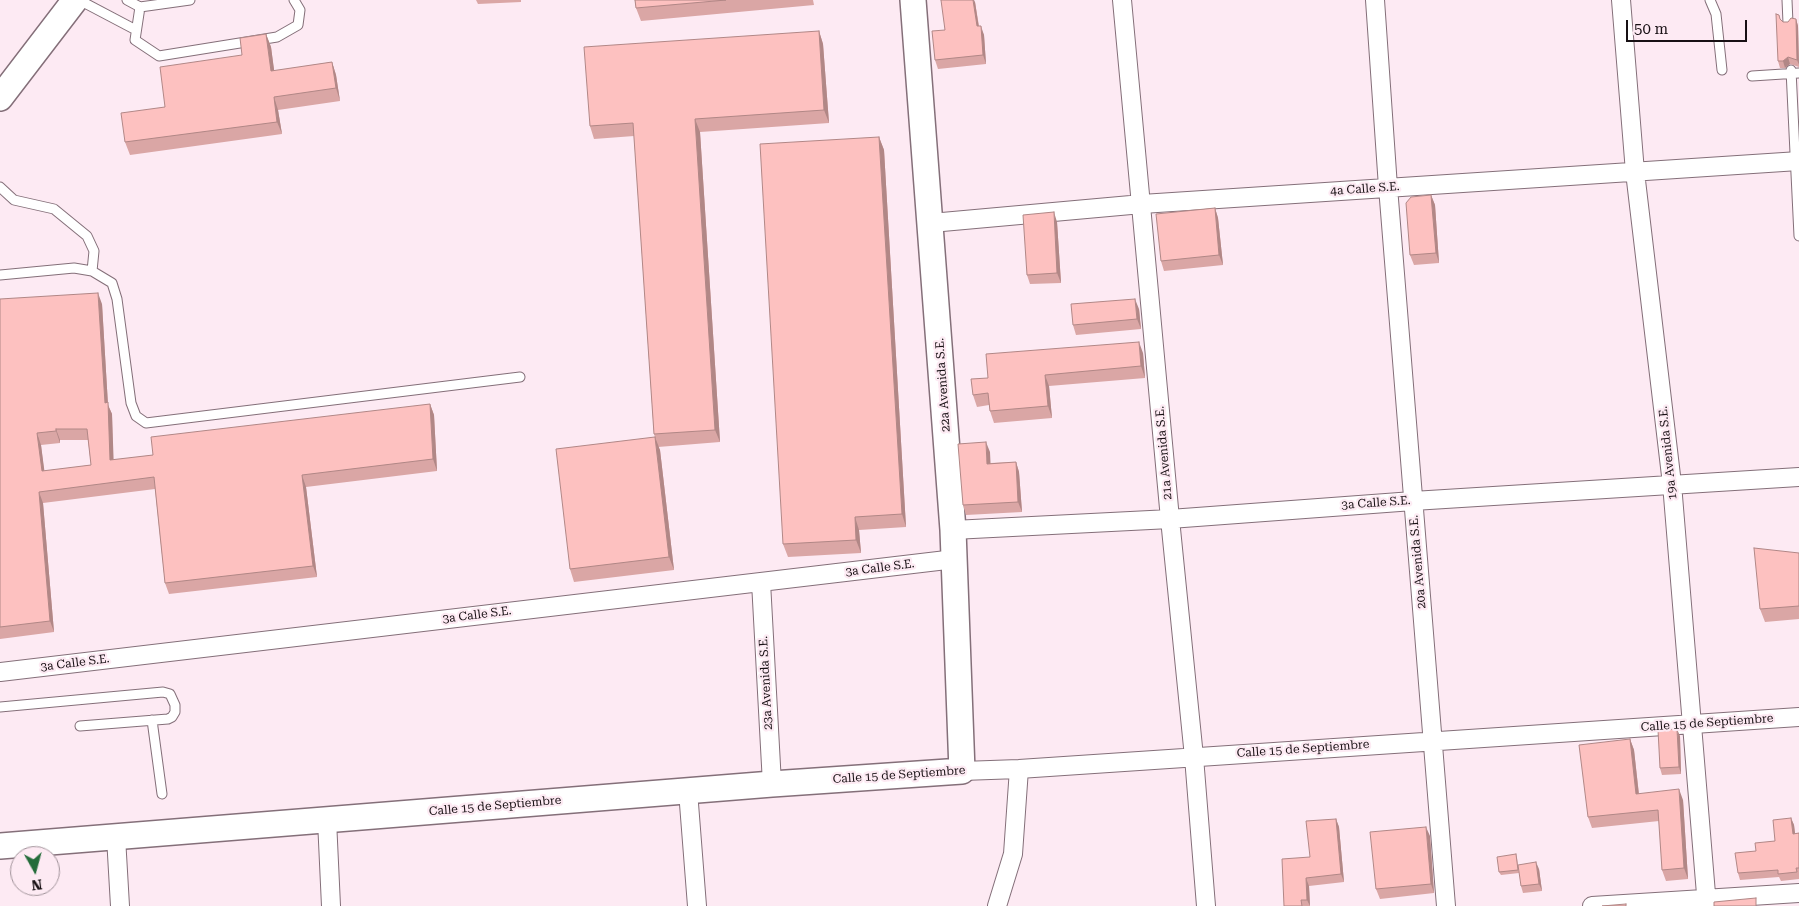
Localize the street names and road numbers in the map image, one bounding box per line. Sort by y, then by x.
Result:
street label: 4a Calle S.E. [1330,179,1400,199]
street label: 22a Avenida S.E. [933,338,953,432]
street label: 21a Avenida S.E. [1153,405,1175,501]
street label: 19a Avenida S.E. [1656,405,1680,501]
street label: 3a Calle S.E. [1341,493,1411,513]
street label: 20a Avenida S.E. [1407,514,1429,610]
street label: 3a Calle S.E. [845,557,915,579]
street label: 3a Calle S.E. [442,604,512,626]
street label: 23a Avenida S.E. [756,636,776,730]
street label: 3a Calle S.E. [40,652,110,674]
street label: Calle 15 de Septiembre [1640,711,1774,735]
street label: Calle 15 de Septiembre [1236,737,1370,761]
street label: Calle 15 de Septiembre [832,763,966,787]
street label: Calle 15 de Septiembre [428,793,562,819]

